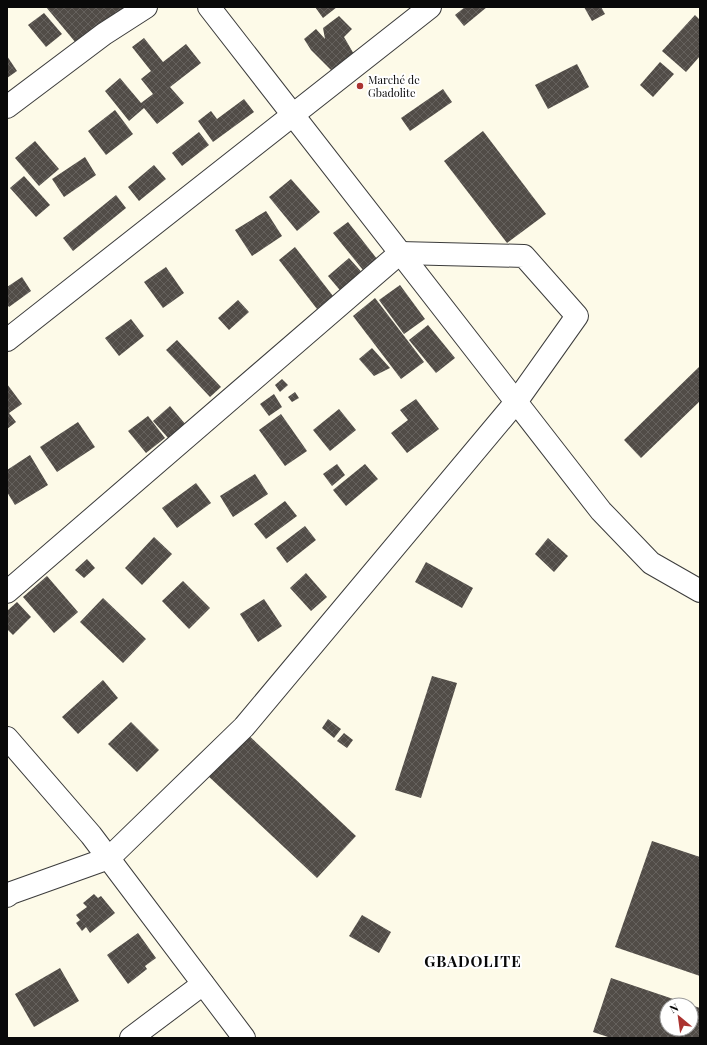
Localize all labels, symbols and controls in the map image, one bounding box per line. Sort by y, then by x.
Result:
place label: Marché de Gbadolite [368,72,420,100]
marker: Marché de Gbadolite [355,81,365,91]
district label: GBADOLITE [424,951,522,971]
north arrow [659,997,699,1037]
text: N [667,999,681,1016]

